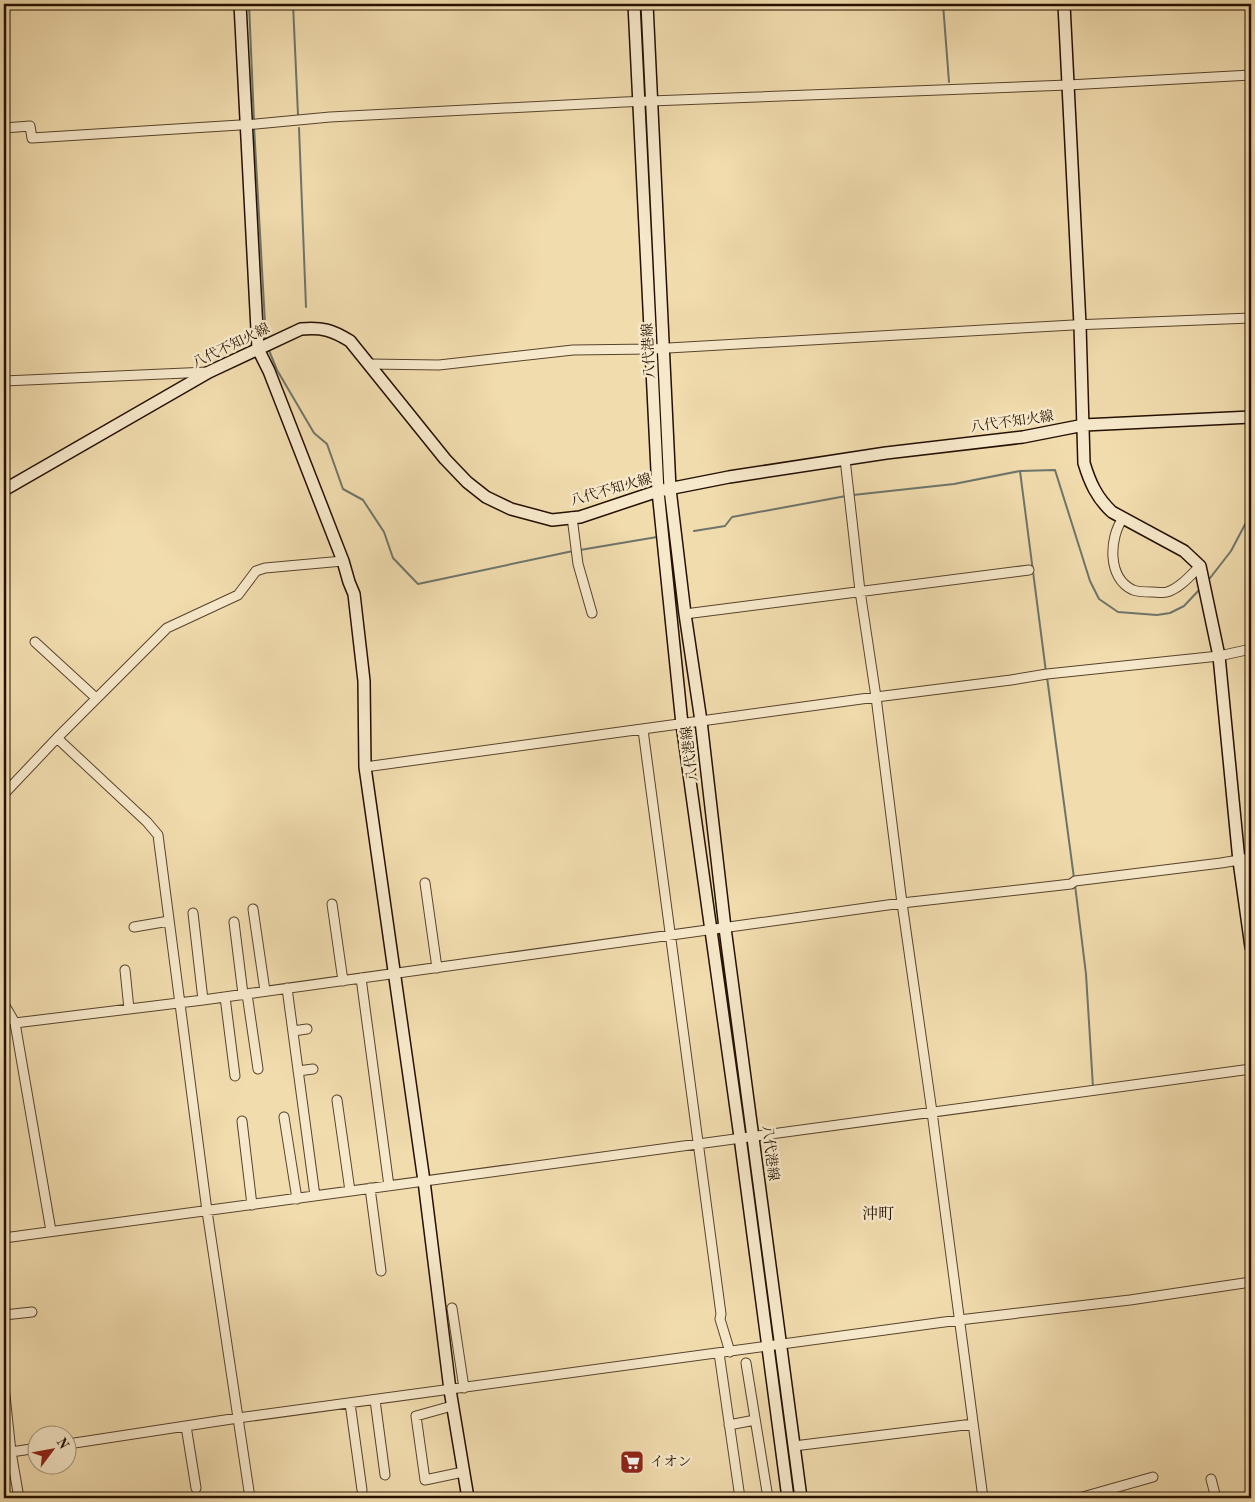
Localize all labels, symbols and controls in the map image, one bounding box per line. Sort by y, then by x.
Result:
street label: 八代不知火線 [190,320,272,371]
street label: 八代港線 [640,323,657,379]
street label: 八代不知火線 [969,408,1055,435]
street label: 八代不知火線 [568,471,653,508]
street label: 八代港線 [679,725,700,783]
street label: 八代港線 [760,1124,781,1182]
district label: 沖町 [862,1205,894,1223]
north arrow [28,1424,78,1474]
text: N [53,1435,71,1452]
supermarket icon: イオン [619,1449,645,1475]
place label: イオン [650,1455,692,1469]

